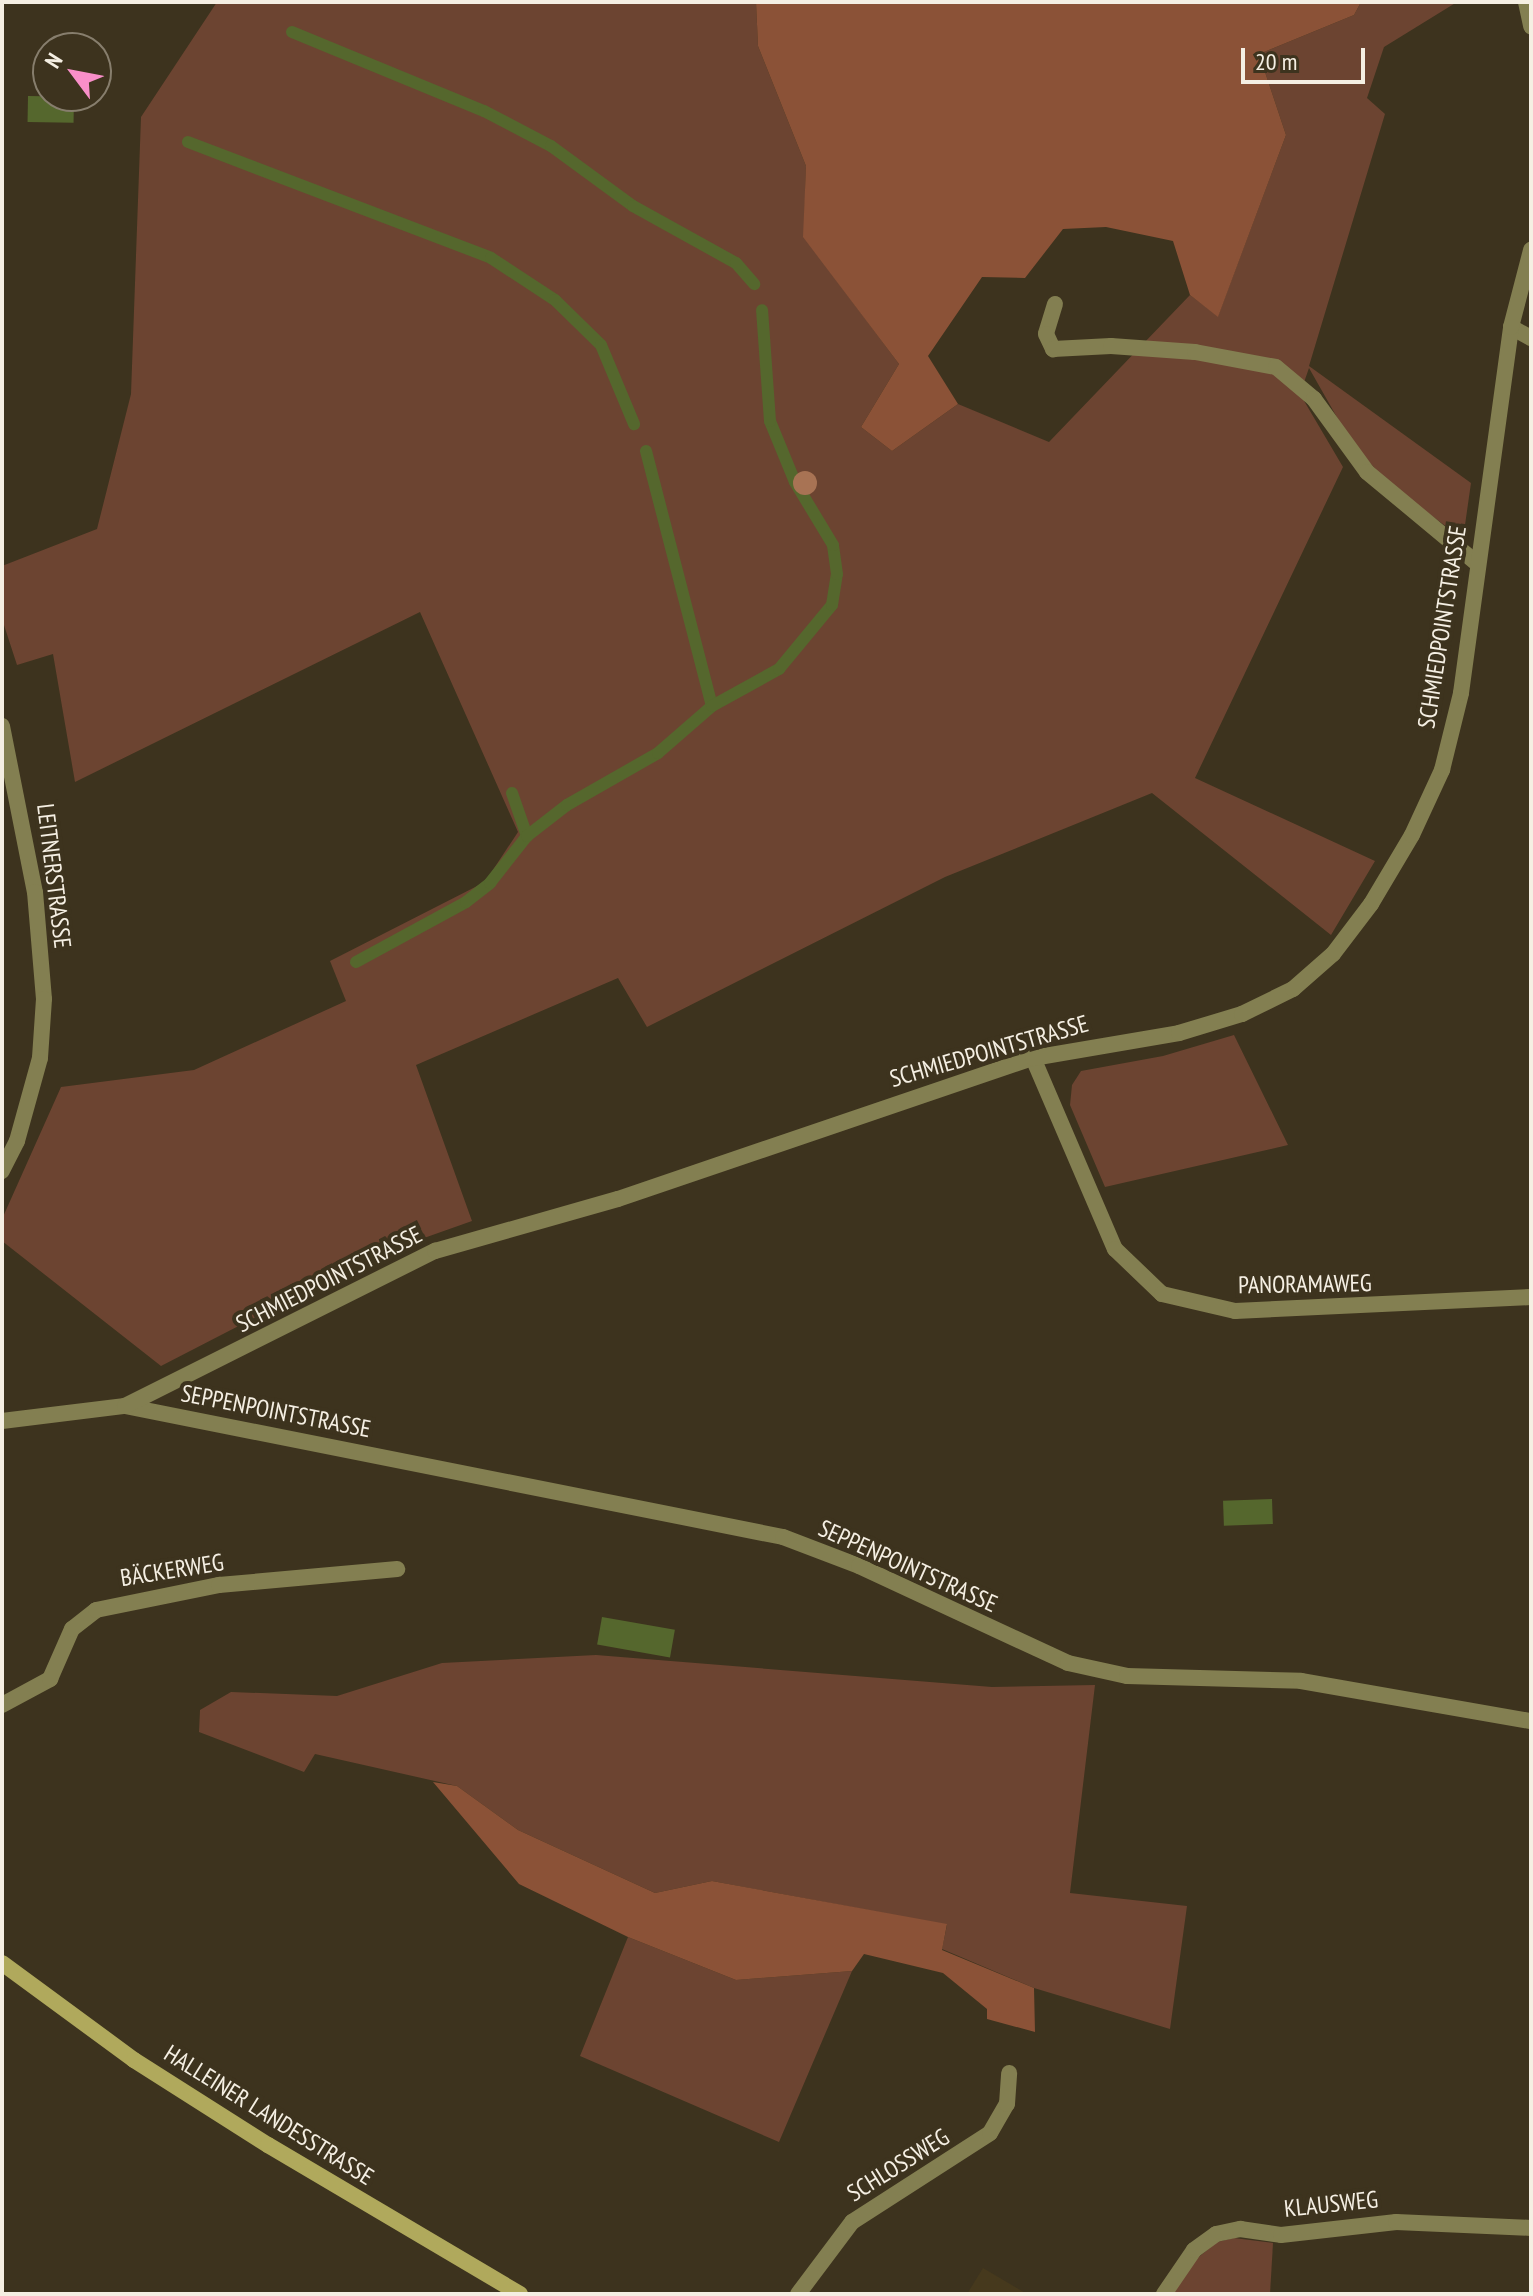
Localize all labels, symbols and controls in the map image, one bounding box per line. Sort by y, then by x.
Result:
north arrow [32,32,112,112]
scale bar [1245,32,1369,82]
text: 20 m [1255,46,1297,77]
text: N [38,48,68,73]
street label: SCHMIEDPOINTSTRASSE [1412,524,1472,730]
street label: LEITNERSTRASSE [31,802,77,950]
street label: SCHMIEDPOINTSTRASSE [887,1009,1091,1093]
street label: SCHMIEDPOINTSTRASSE [231,1220,427,1338]
street label: PANORAMAWEG [1238,1268,1372,1300]
street label: SEPPENPOINTSTRASSE [179,1378,373,1444]
street label: SEPPENPOINTSTRASSE [814,1514,1002,1618]
street label: BÄCKERWEG [118,1548,226,1592]
street label: HALLEINER LANDESSTRASSE [159,2039,379,2191]
street label: SCHLOSSWEG [842,2122,954,2208]
street label: KLAUSWEG [1283,2185,1379,2223]

